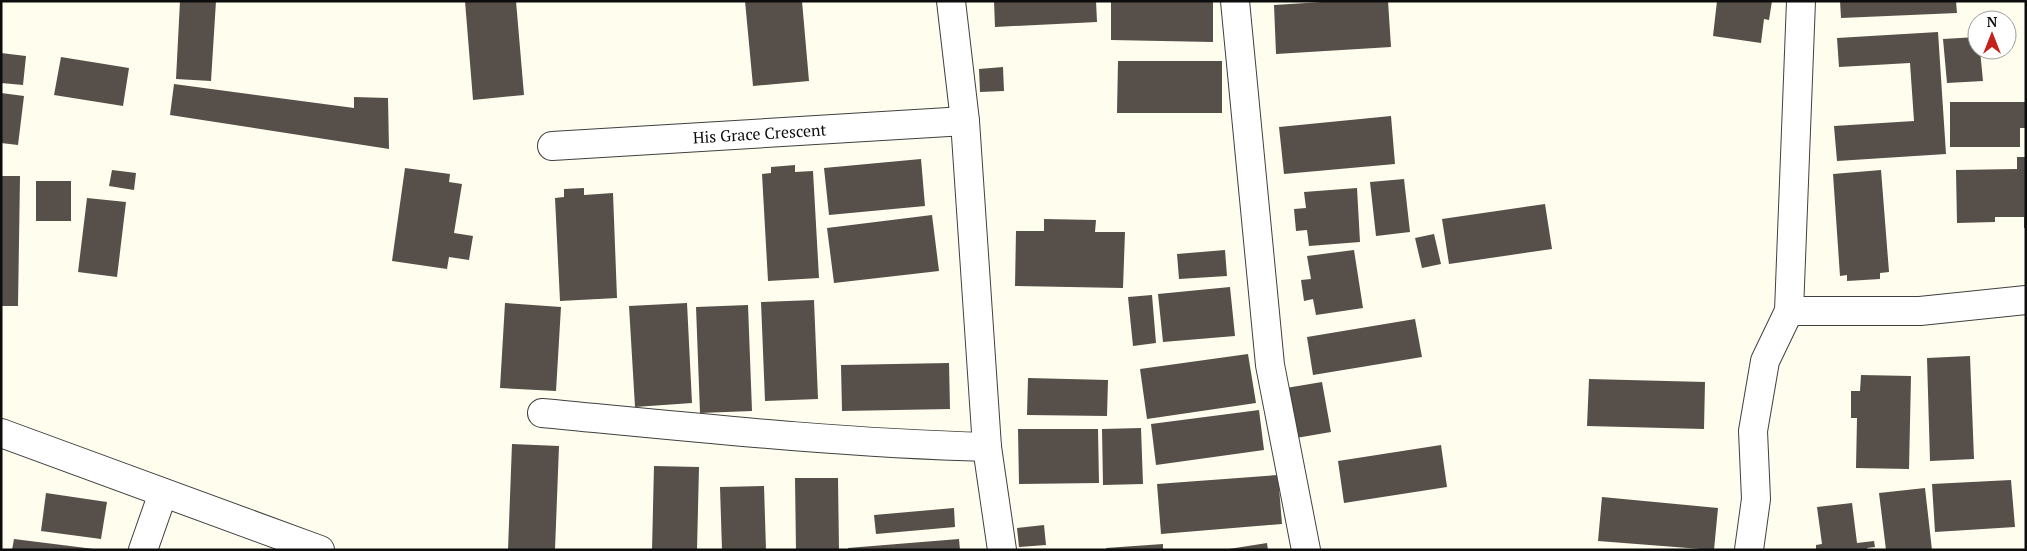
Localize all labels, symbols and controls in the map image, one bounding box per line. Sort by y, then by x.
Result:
north arrow [1967,10,2017,60]
text: N [1987,12,1998,31]
street label: His Grace Crescent [692,118,827,148]

